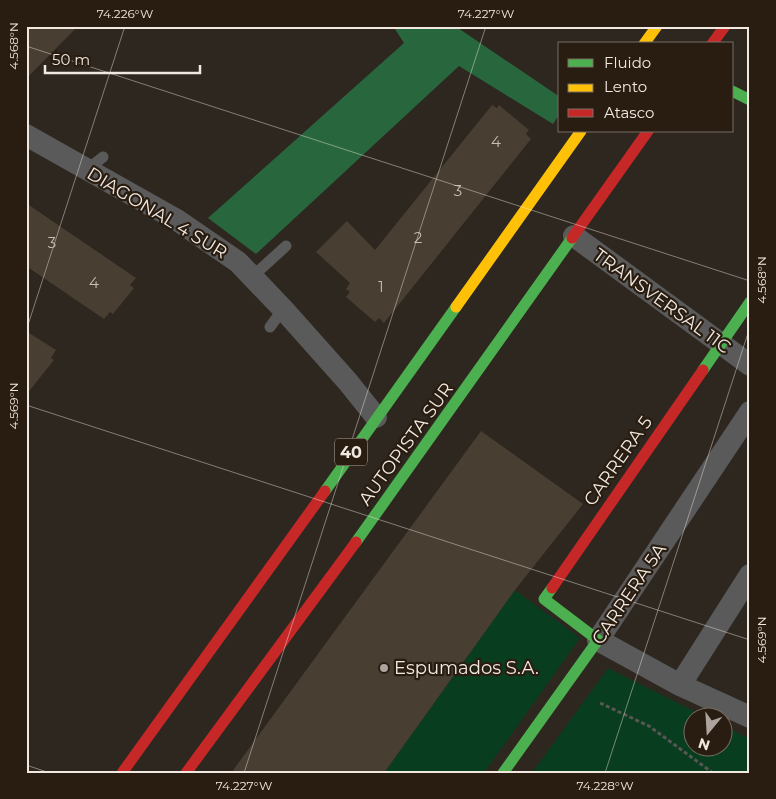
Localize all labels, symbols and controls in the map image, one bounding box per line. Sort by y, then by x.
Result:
text: 74.226°W [97,6,153,21]
text: 74.227°W [458,6,514,21]
text: 4.568°N [6,22,21,70]
scale bar [45,42,200,74]
legend [558,42,734,132]
text: 50 m [52,50,90,69]
text: Fluido [604,53,651,72]
text: Lento [604,77,647,96]
text: Atasco [604,103,654,122]
house number: 4 [491,132,501,151]
street label: DIAGONAL 4 SUR [83,162,231,264]
house number: 3 [454,181,462,200]
house number: 2 [414,228,422,247]
house number: 3 [48,233,56,252]
street label: TRANSVERSAL 11C [589,244,735,358]
text: 4.568°N [754,256,769,304]
house number: 4 [89,273,99,292]
house number: 1 [378,277,384,296]
street label: AUTOPISTA SUR [354,378,458,510]
text: 4.569°N [6,383,21,429]
street label: CARRERA 5 [579,412,657,510]
road number: 40 [335,438,367,466]
street label: CARRERA 5A [587,539,671,649]
text: 4.569°N [754,617,769,663]
place label: Espumados S.A. [394,657,539,679]
marker: Espumados S.A. [378,662,390,674]
north arrow [684,706,734,756]
text: N [696,734,712,755]
text: 74.227°W [216,778,272,793]
text: 74.228°W [576,778,634,793]

